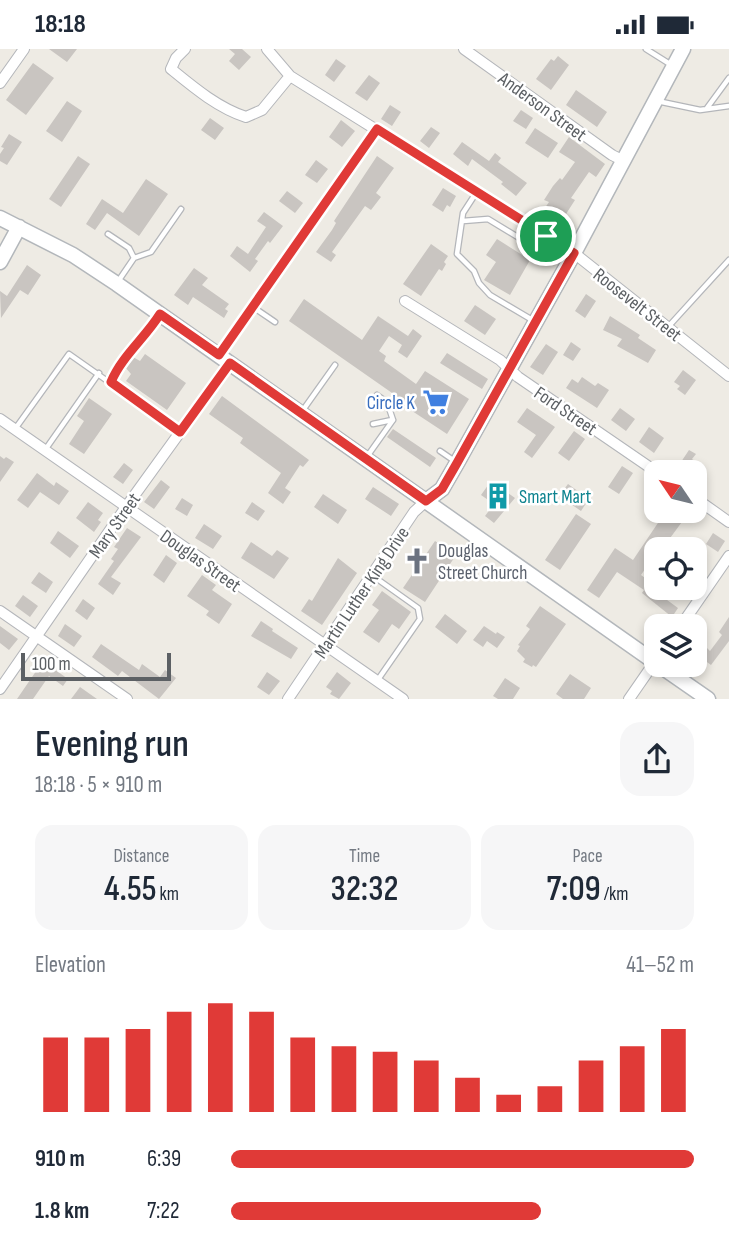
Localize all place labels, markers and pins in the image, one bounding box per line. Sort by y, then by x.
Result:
pin [516,206,576,266]
supermarket icon: Circle K [421,387,451,417]
place label: Circle K [367,392,415,415]
building icon: Smart Mart [483,481,513,511]
place label: Smart Mart [519,486,591,509]
place label: Douglas Street Church [438,540,527,585]
church icon: Douglas Street Church [402,546,432,576]

